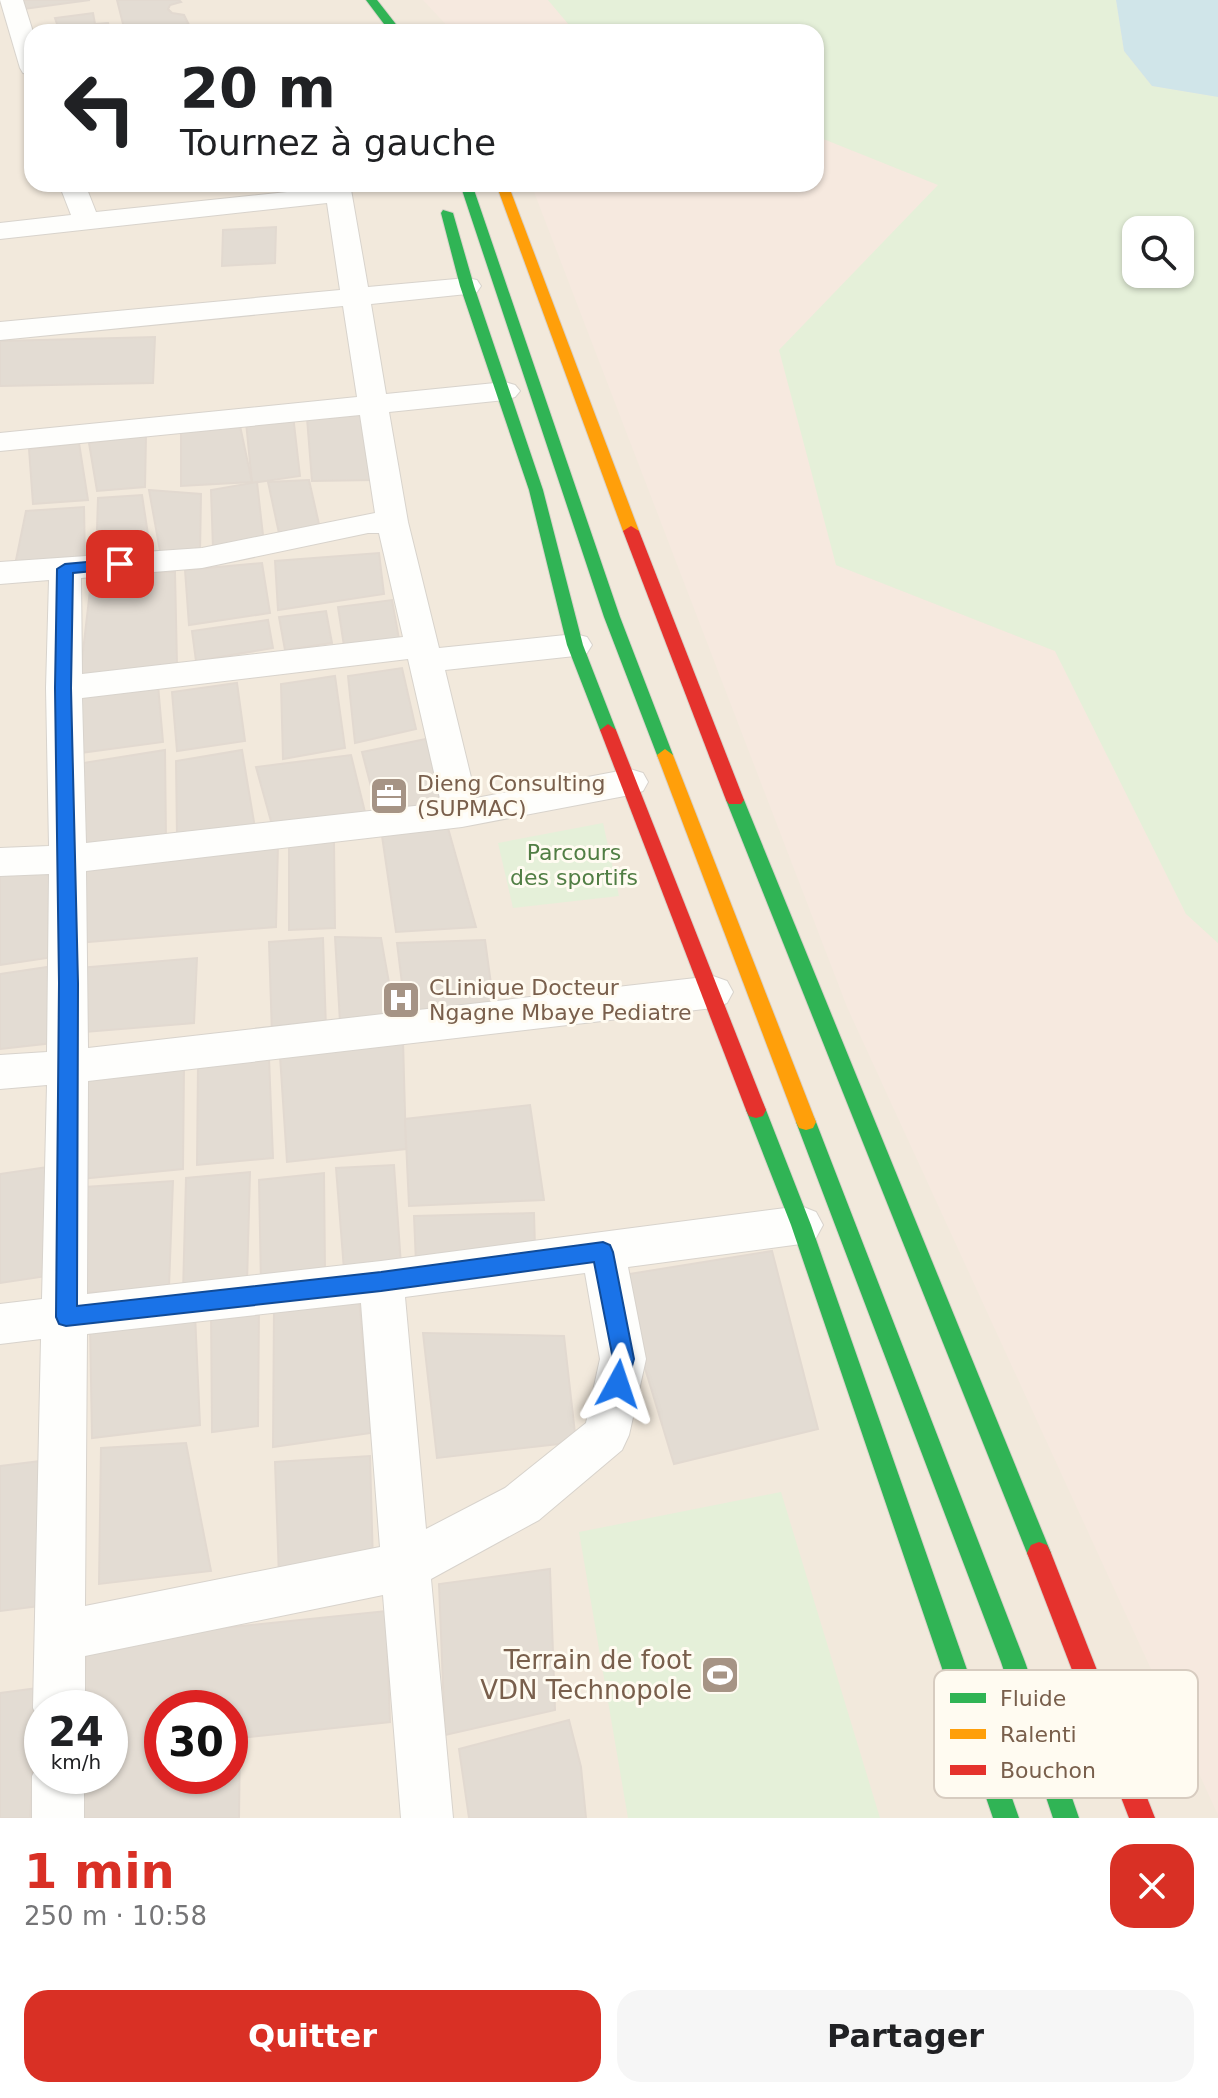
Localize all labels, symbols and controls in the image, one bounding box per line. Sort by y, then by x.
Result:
text: 20 m [180,55,336,120]
icon: left [48,56,152,160]
text: Tournez à gauche [180,122,496,163]
map controls [1122,216,1194,288]
button: search [1122,216,1194,288]
pin [86,530,154,598]
icon: arrive [98,542,142,586]
place label: Dieng Consulting (SUPMAC) [417,771,605,821]
office icon: Dieng Consulting (SUPMAC) [368,775,410,817]
park label: Parcours des sportifs [510,840,638,890]
place label: CLinique Docteur Ngagne Mbaye Pediatre [429,975,692,1025]
hospital icon: CLinique Docteur Ngagne Mbaye Pediatre [380,979,422,1021]
position arrow [576,1342,660,1426]
place label: Terrain de foot VDN Technopole [480,1645,692,1705]
sports icon: Terrain de foot VDN Technopole [699,1654,741,1696]
legend [934,1670,1198,1798]
text: Fluide [1000,1686,1066,1711]
speed limit sign: 30 [144,1690,248,1794]
text: 24 [48,1709,104,1755]
text: Ralenti [1000,1722,1077,1747]
text: km/h [51,1750,101,1774]
text: Bouchon [1000,1758,1096,1783]
text: 1 min [24,1843,175,1899]
button: close [1110,1844,1194,1928]
text: 250 m · 10:58 [24,1901,207,1931]
button: Quitter [24,1990,601,2082]
button: Partager [617,1990,1194,2082]

